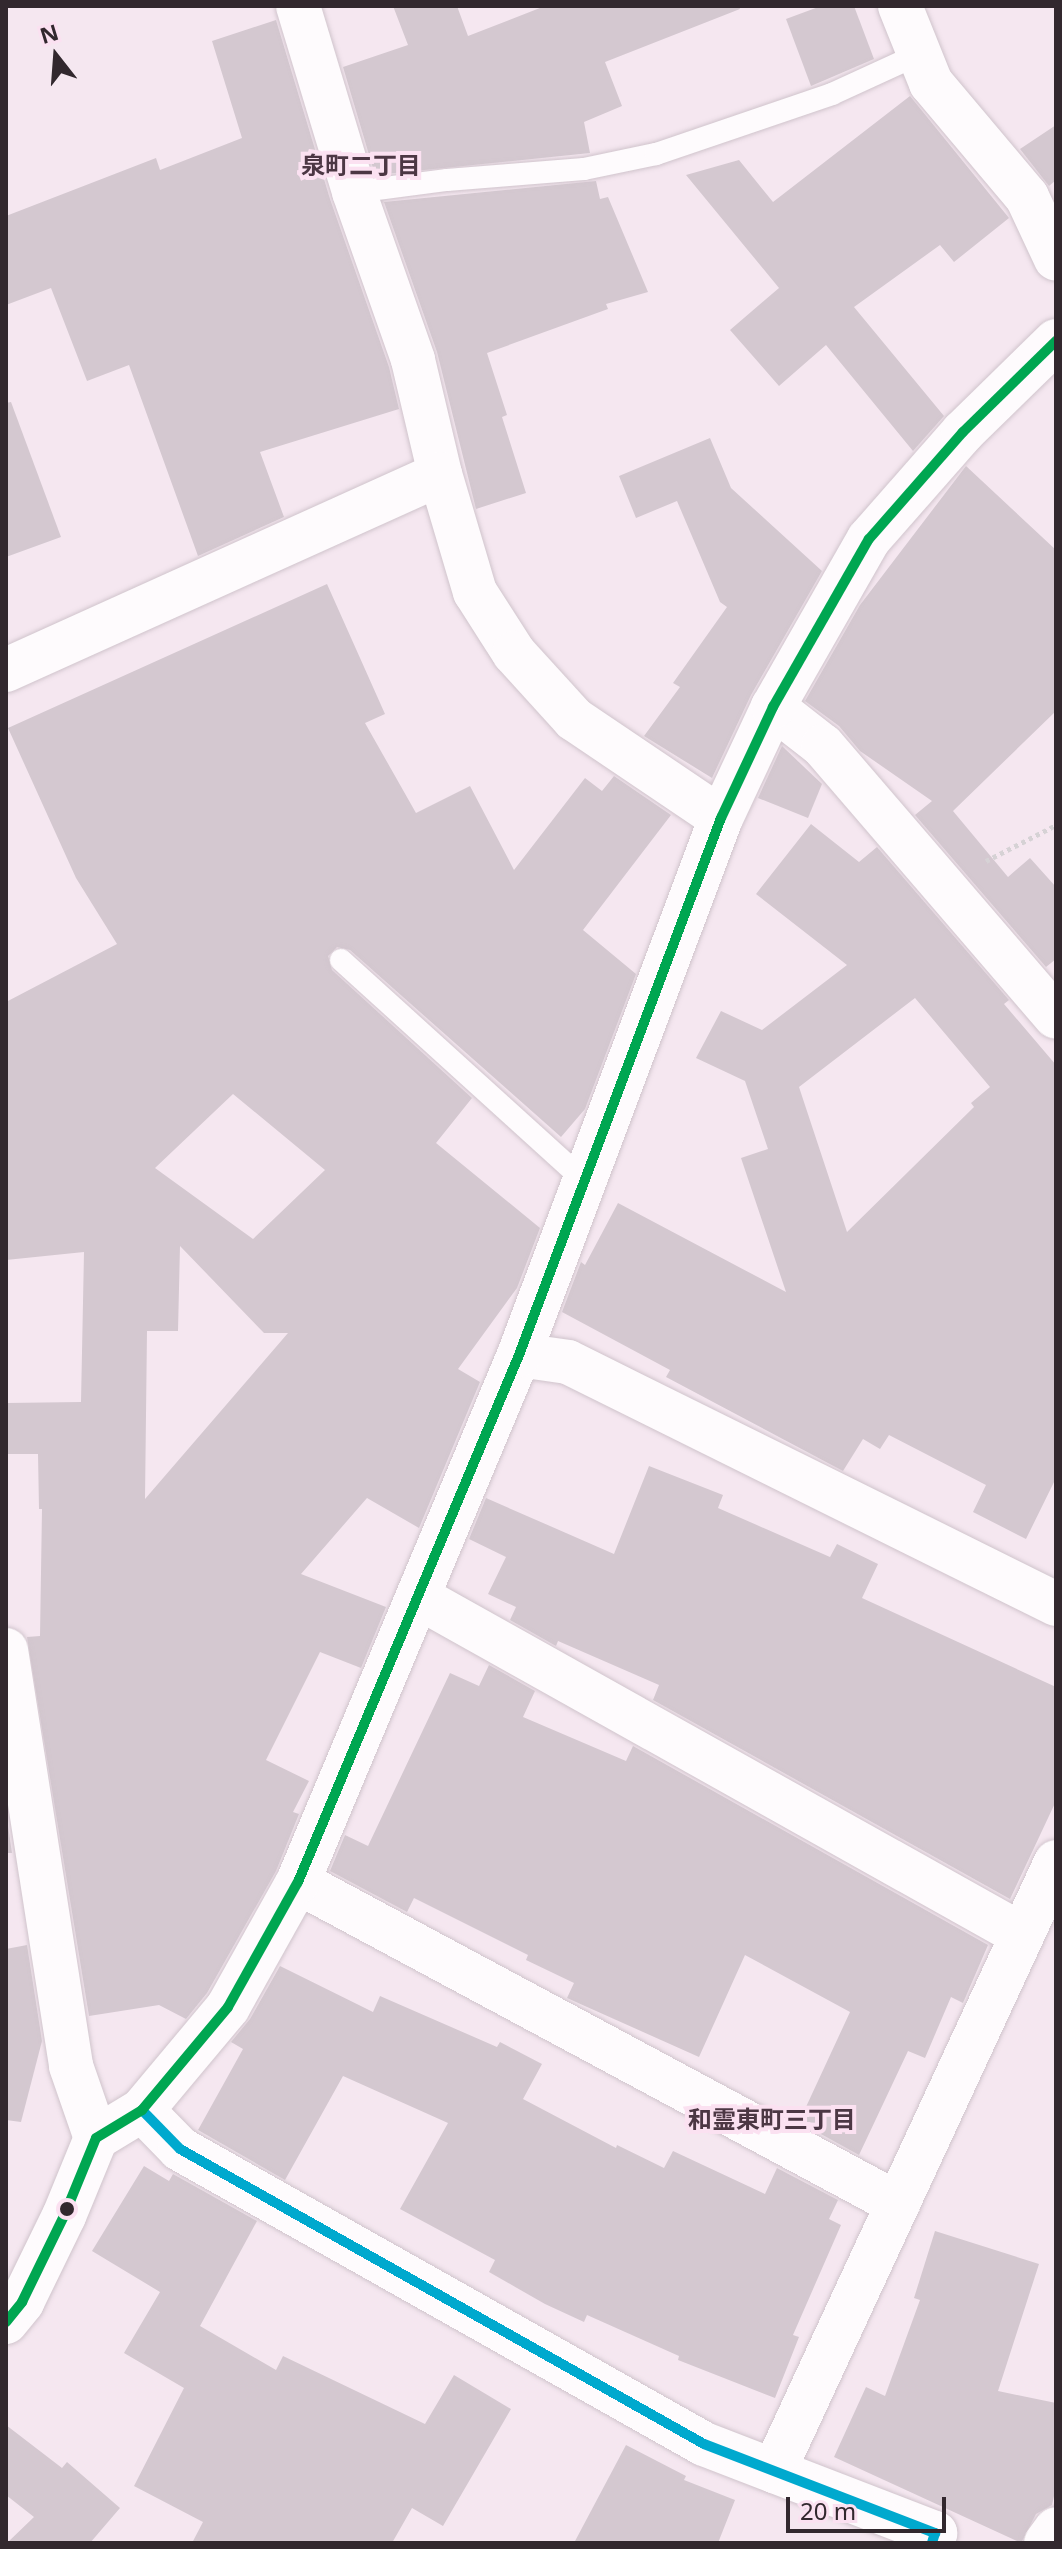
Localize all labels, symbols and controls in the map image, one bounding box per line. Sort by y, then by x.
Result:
north arrow [16,16,96,96]
text: N [36,16,62,50]
district label: 泉町二丁目 [301,151,421,179]
district label: 和霊東町三丁目 [688,2105,856,2133]
unlabelled marker [59,2201,75,2217]
scale bar [790,2481,950,2531]
text: 20 m [800,2494,856,2527]

